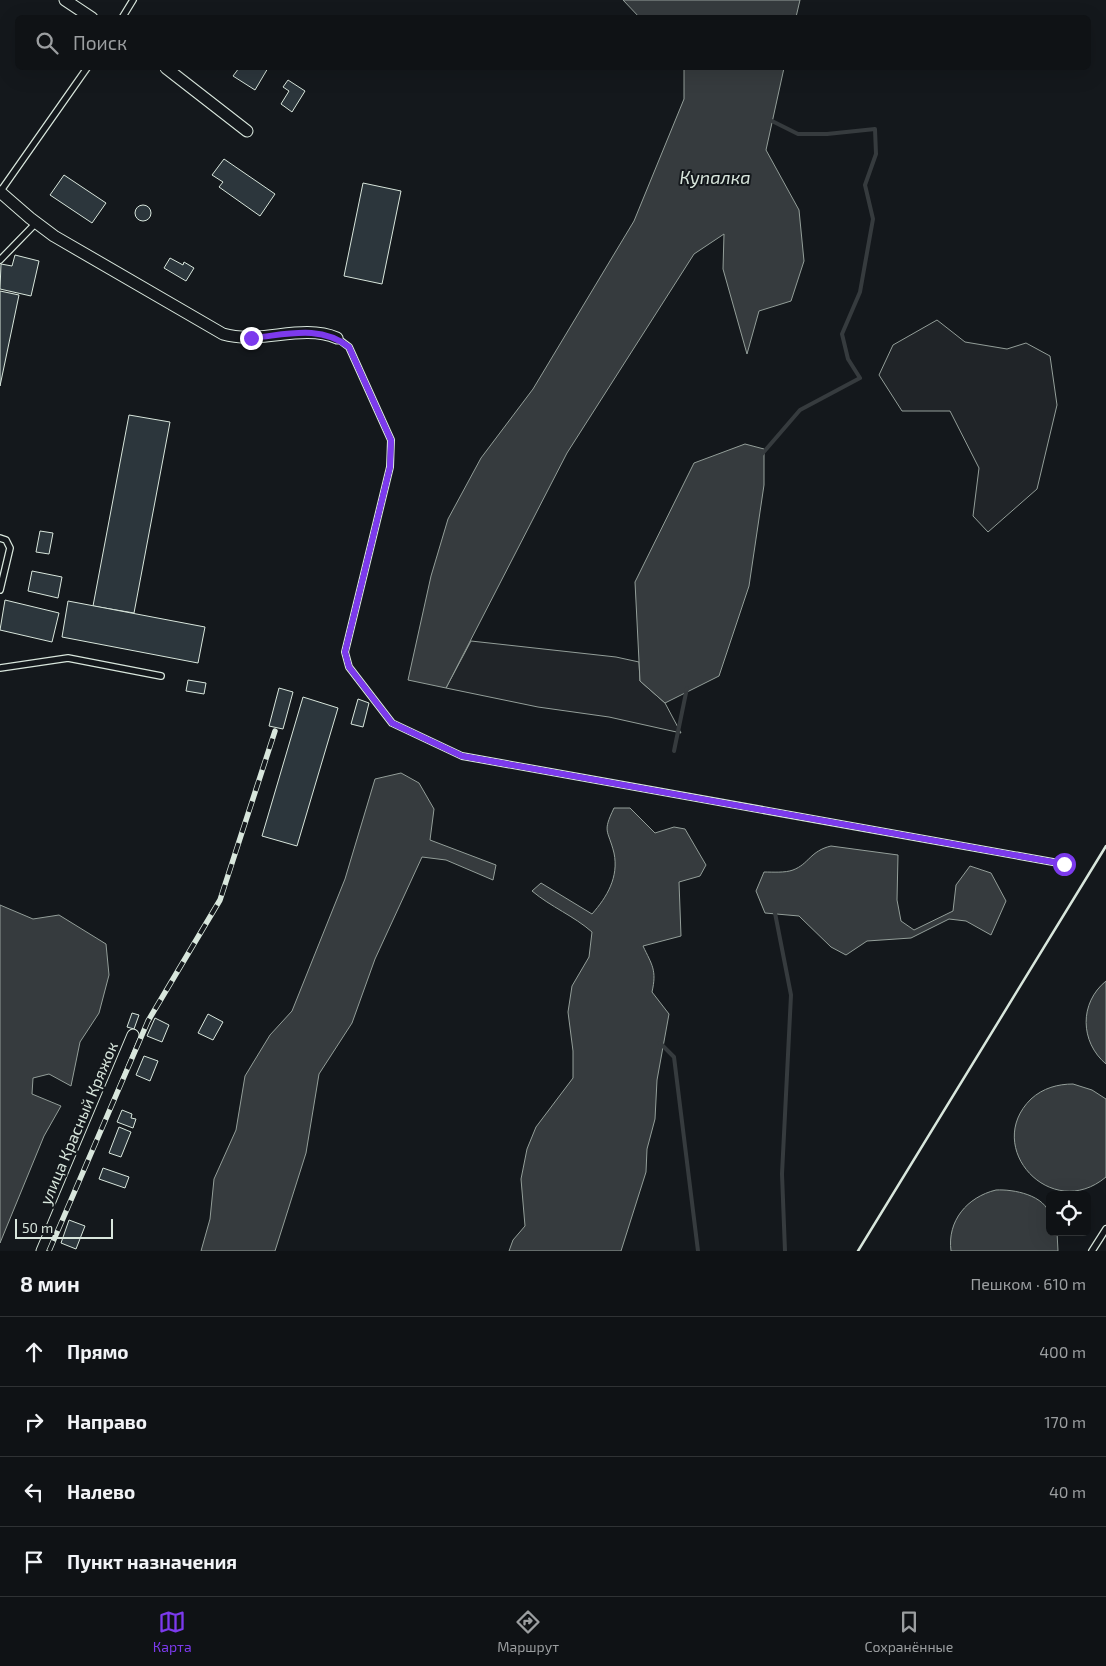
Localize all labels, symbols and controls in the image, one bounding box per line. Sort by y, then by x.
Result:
search box [15,15,1091,70]
icon: search [33,29,61,57]
text: Поиск [73,31,127,54]
water label: Купалка [679,166,751,188]
route end [240,327,263,350]
route start [1053,853,1076,876]
street label: улица Красный Кряжок [35,1038,122,1208]
map controls [1046,1191,1091,1236]
button: locate [1046,1191,1091,1236]
scale bar [15,1216,112,1239]
text: 50 m [22,1219,53,1236]
text: 8 мин [20,1271,80,1296]
text: Пешком · 610 m [970,1274,1086,1293]
icon: ahead [20,1338,48,1366]
text: Прямо [67,1340,129,1363]
text: 400 m [1039,1342,1086,1361]
icon: right [20,1408,48,1436]
text: Направо [67,1410,147,1433]
text: 170 m [1044,1412,1086,1431]
icon: left [20,1478,48,1506]
text: Налево [67,1480,135,1503]
text: 40 m [1049,1482,1086,1501]
icon: arrive [20,1548,48,1576]
text: Пункт назначения [67,1550,237,1573]
tab: Карта [153,1608,192,1655]
tab: Маршрут [497,1608,559,1655]
tab: Сохранённые [865,1608,953,1655]

